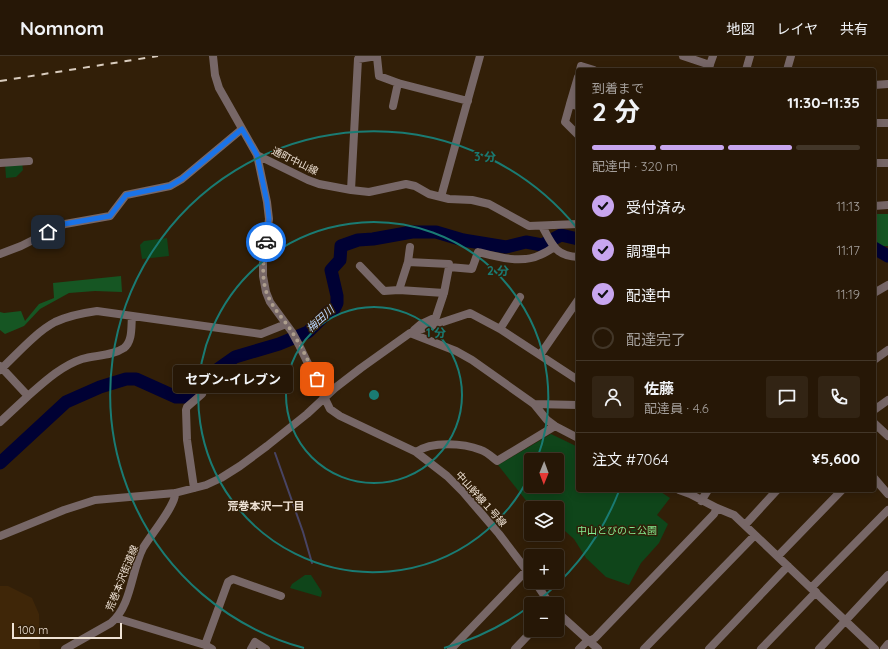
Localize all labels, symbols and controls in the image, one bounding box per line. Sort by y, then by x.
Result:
text: Nomnom [20,16,104,40]
text: 地図 [726,20,754,38]
text: レイヤ [776,20,818,38]
text: 共有 [840,20,868,38]
text: 到着まで [592,80,644,96]
text: 11:30–11:35 [787,93,860,112]
text: 2 分 [592,95,640,128]
street label: 通町中山線 [270,144,320,178]
text: 3 分 [474,149,496,164]
text: 配達中 · 320 m [592,158,678,174]
icon: check [592,195,614,217]
text: 受付済み [626,198,686,217]
text: 11:13 [836,198,860,214]
pin [31,215,65,249]
icon: home [37,221,59,243]
courier [246,222,286,262]
icon: car [255,231,277,253]
icon: check [592,239,614,261]
text: 調理中 [626,242,671,261]
text: 11:17 [836,242,860,258]
text: 2 分 [487,263,509,278]
icon: check [592,283,614,305]
text: 配達中 [626,286,671,305]
text: 11:19 [836,286,860,302]
water label: 梅田川 [303,302,338,335]
text: 1 分 [426,325,446,340]
text: 配達完了 [626,330,686,349]
pin [300,362,334,396]
callout: セブン-イレブン [173,365,293,393]
icon: bag [306,368,328,390]
text: セブン-イレブン [185,371,281,387]
button: person [592,376,634,418]
button: chat [766,376,808,418]
button: phone [818,376,860,418]
text: 佐藤 [644,379,674,398]
centre of rings [367,388,381,402]
text: 配達員 · 4.6 [644,400,709,416]
text: ¥5,600 [812,449,860,468]
text: 注文 #7064 [592,450,669,469]
north arrow [524,453,564,493]
map controls [524,453,564,637]
street label: 中山幹線１号線 [453,469,509,529]
district label: 荒巻本沢一丁目 [228,499,305,513]
button: layers [524,501,564,541]
park label: 中山とびのこ公園 [577,524,657,537]
street label: 荒巻本沢街道線 [103,543,141,613]
button: + [524,549,564,589]
button: − [524,597,564,637]
scale bar [12,621,122,640]
text: 100 m [18,623,48,637]

